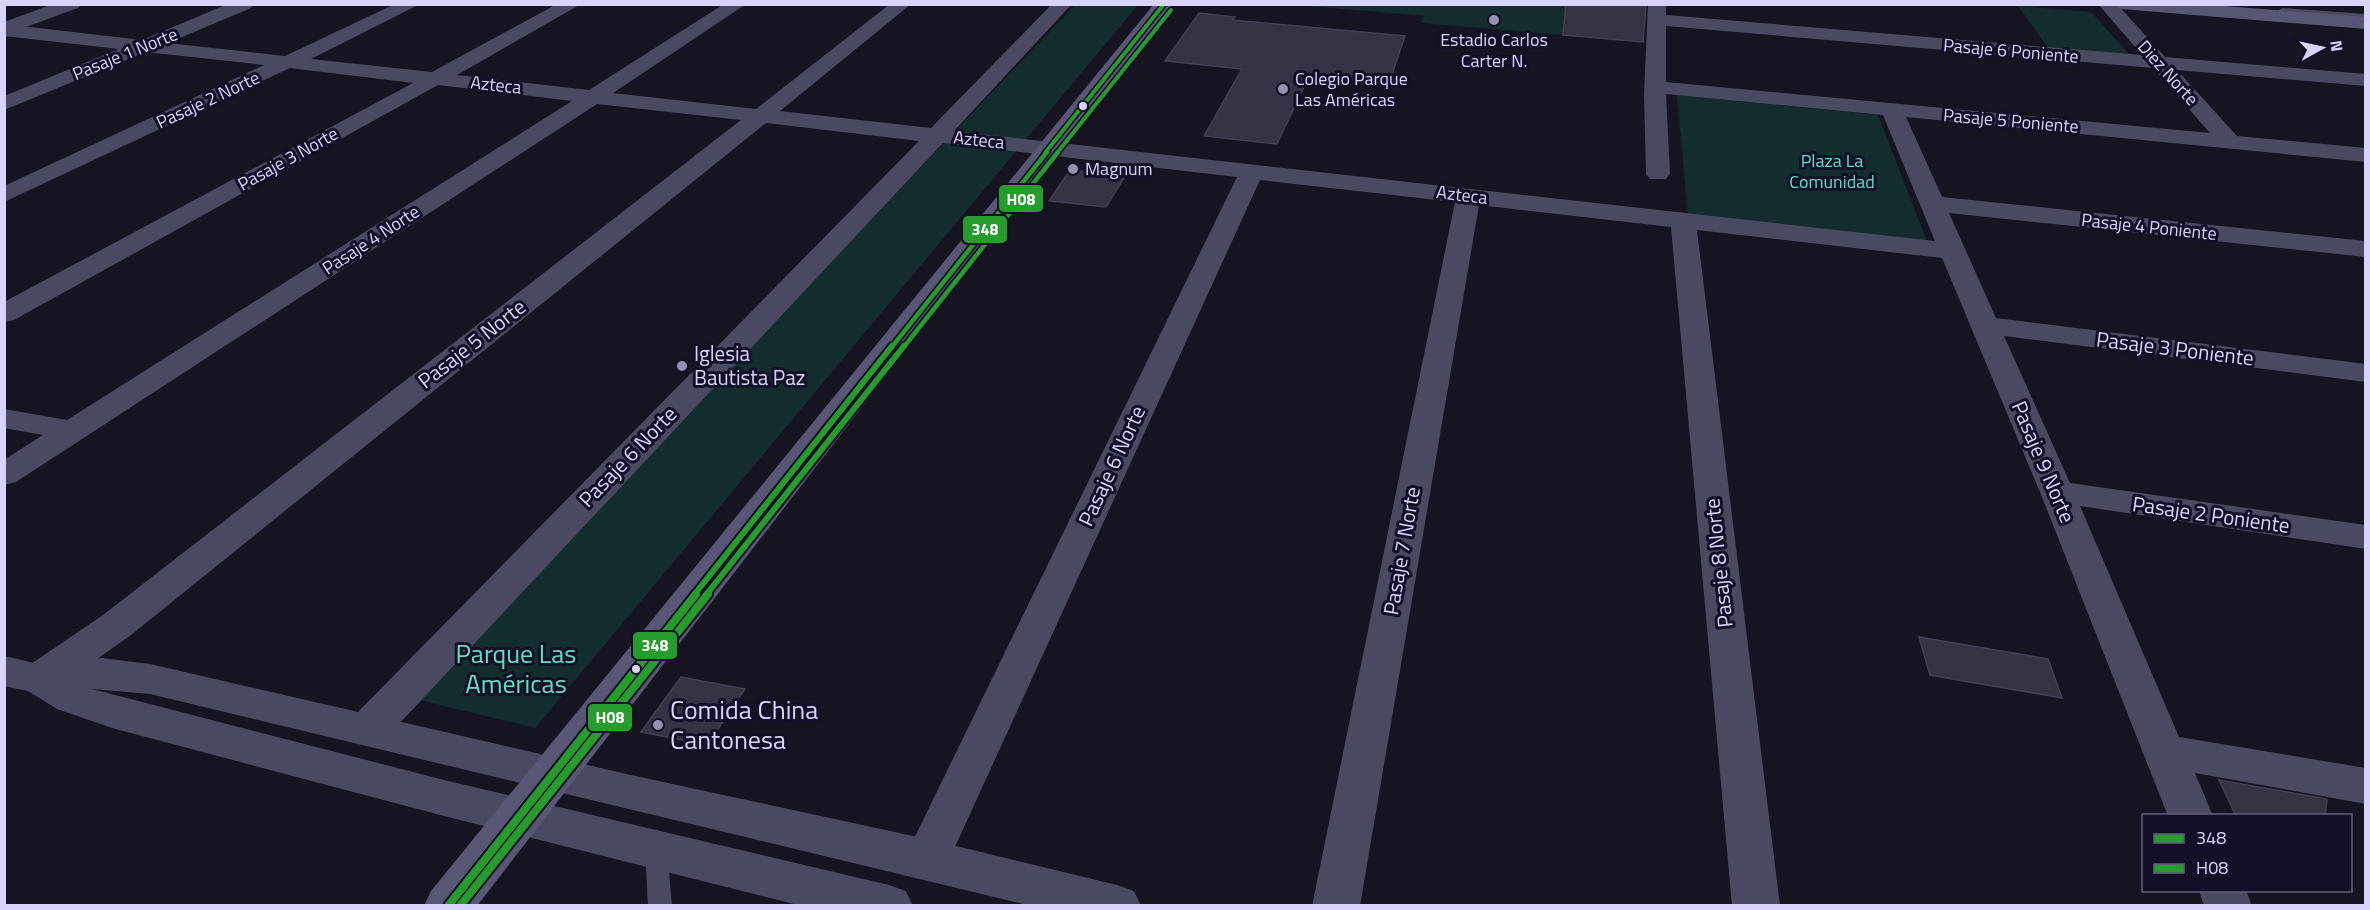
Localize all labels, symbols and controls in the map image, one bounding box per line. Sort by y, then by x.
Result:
marker: Estadio Carlos Carter N. [1487,13,1501,27]
north arrow [2292,18,2352,78]
street label: Pasaje 1 Norte [68,20,181,87]
place label: Estadio Carlos Carter N. [1440,26,1548,74]
street label: Pasaje 6 Poniente [1942,31,2080,70]
street label: Diez Norte [2132,34,2205,111]
text: N [2324,39,2350,53]
street label: Pasaje 2 Norte [152,64,264,135]
place label: Colegio Parque Las Américas [1295,65,1408,113]
street label: Azteca [469,68,523,101]
marker: Colegio Parque Las Américas [1276,82,1290,96]
unlabelled marker [1077,100,1089,112]
street label: Pasaje 5 Poniente [1942,101,2080,140]
street label: Pasaje 3 Norte [233,120,343,197]
street label: Azteca [952,123,1006,156]
park label: Plaza La Comunidad [1789,147,1875,195]
place label: Magnum [1085,155,1153,182]
marker: Magnum [1066,162,1080,176]
street label: Azteca [1435,178,1489,211]
line badge: H08 [998,184,1044,213]
text: H08 [1007,187,1035,211]
street label: Pasaje 4 Norte [317,198,425,281]
street label: Pasaje 4 Poniente [2080,206,2218,247]
line badge: 348 [962,215,1008,244]
text: 348 [972,217,998,241]
street label: Pasaje 5 Norte [410,291,532,396]
street label: Pasaje 3 Poniente [2095,322,2256,374]
place label: Iglesia Bautista Paz [694,337,805,393]
marker: Iglesia Bautista Paz [675,359,689,373]
street label: Pasaje 9 Norte [2004,396,2084,528]
street label: Pasaje 6 Norte [571,399,684,514]
street label: Pasaje 6 Norte [1069,400,1153,531]
street label: Pasaje 7 Norte [1374,484,1428,618]
street label: Pasaje 2 Poniente [2130,487,2292,541]
street label: Pasaje 8 Norte [1695,497,1741,629]
line badge: 348 [632,631,678,660]
text: 348 [642,633,668,657]
park label: Parque Las Américas [456,634,576,703]
unlabelled marker [630,663,642,675]
place label: Comida China Cantonesa [670,690,818,759]
line badge: H08 [587,703,633,732]
text: H08 [596,705,624,729]
marker: Comida China Cantonesa [651,718,665,732]
legend [2142,814,2352,892]
text: 348 [2196,824,2226,851]
text: H08 [2196,854,2228,881]

